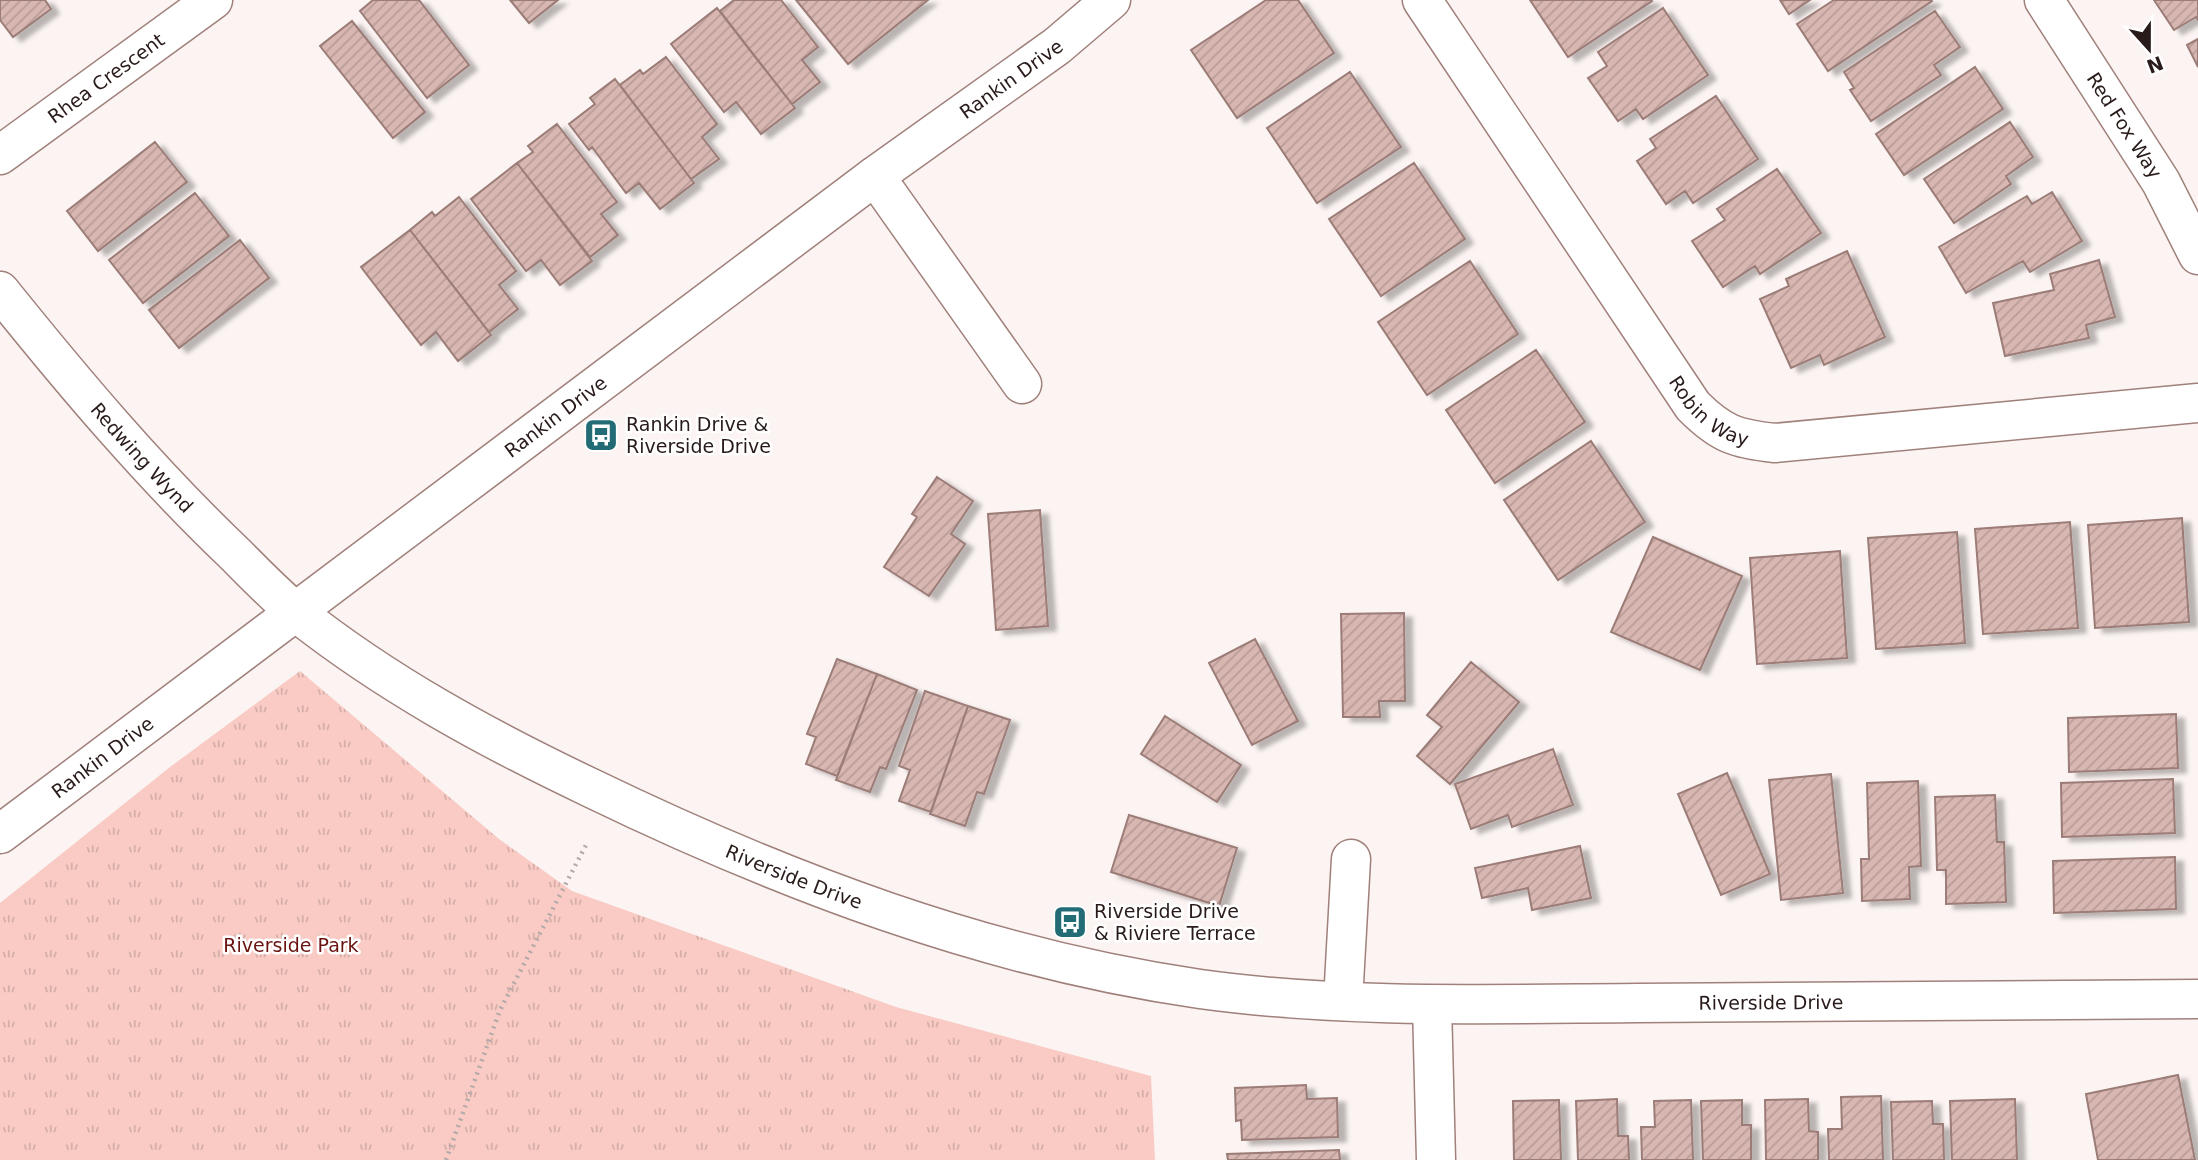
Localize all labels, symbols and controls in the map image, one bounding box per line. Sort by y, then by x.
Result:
north arrow [2114,14,2184,84]
street label: Rhea Crescent [43,28,168,128]
street label: Rankin Drive [955,35,1067,123]
text: N [2144,52,2166,78]
street label: Red Fox Way [2083,68,2167,182]
street label: Rankin Drive [500,371,611,462]
street label: Robin Way [1665,372,1751,450]
street label: Redwing Wynd [86,398,198,517]
place label: Rankin Drive & Riverside Drive [626,413,771,457]
bus stop icon: Rankin Drive & Riverside Drive [582,416,620,454]
street label: Rankin Drive [47,712,157,802]
street label: Riverside Drive [722,840,865,913]
place label: Riverside Drive & Riviere Terrace [1094,900,1256,944]
bus stop icon: Riverside Drive & Riviere Terrace [1051,903,1089,941]
park label: Riverside Park [223,934,359,956]
street label: Riverside Drive [1698,991,1844,1014]

